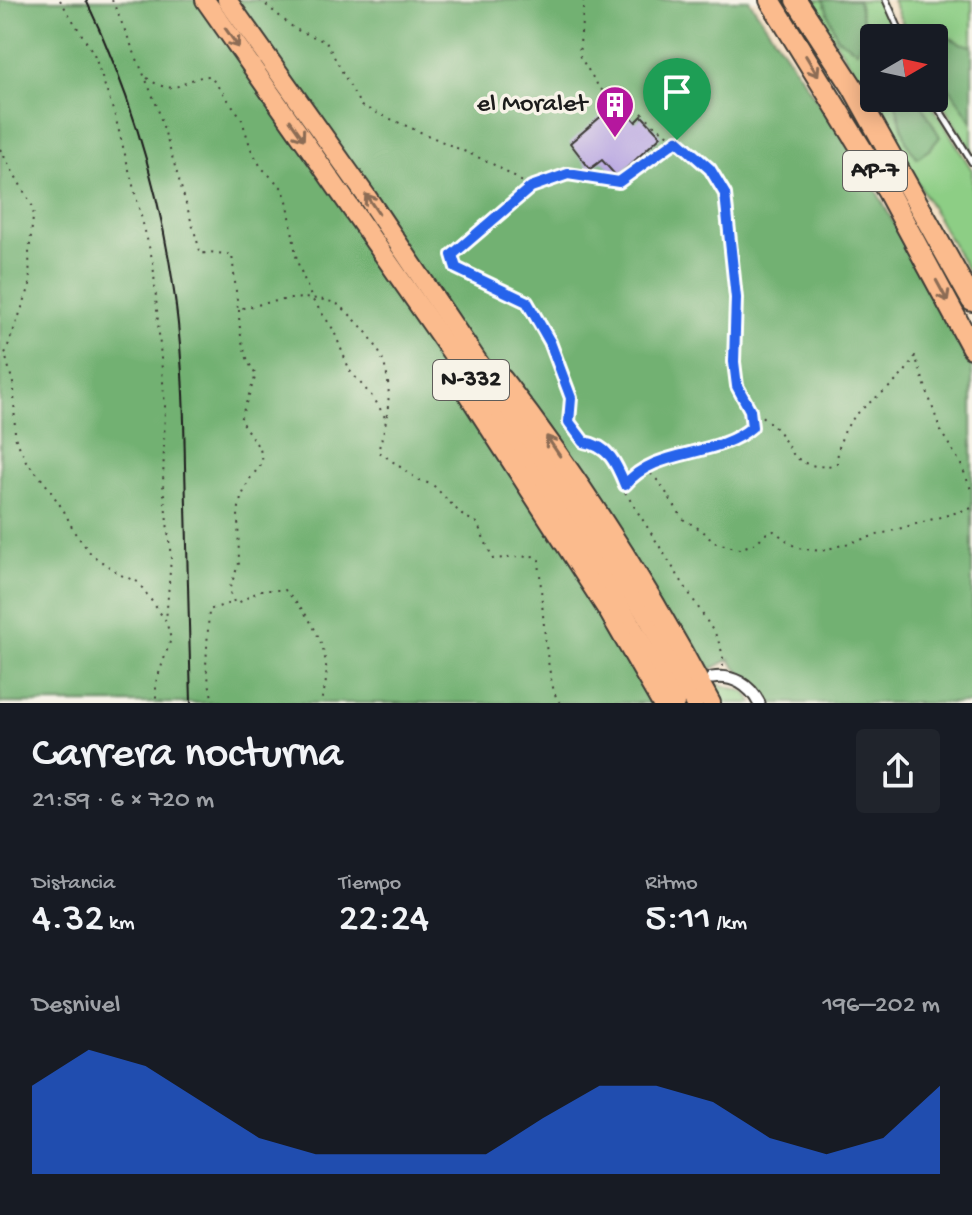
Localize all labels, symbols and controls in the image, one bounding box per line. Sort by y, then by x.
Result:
north arrow [860,24,948,112]
map controls [860,24,948,112]
one-way arrow [224,26,240,48]
one-way arrow [804,54,820,77]
pin [643,58,711,140]
icon: arrive [655,70,699,114]
building icon: el Moralet [594,84,636,139]
place label: el Moralet [477,90,589,121]
one-way arrow [289,119,305,141]
road number: AP-7 [843,151,907,191]
one-way arrow [363,194,380,216]
one-way arrow [935,279,951,302]
road number: N-332 [433,360,509,400]
one-way arrow [545,435,561,457]
button: share [856,729,940,813]
text: Carrera nocturna [32,730,343,782]
text: 21:59 · 6 × 720 m [32,786,214,817]
text: Distancia [32,871,115,897]
text: Tiempo [339,871,401,897]
text: Ritmo [645,871,698,897]
text: 4.32 [32,897,104,944]
text: 22:24 [339,897,429,944]
text: 5:11 [645,897,711,944]
text: km [104,911,135,937]
text: /km [711,911,747,937]
text: Desnivel [32,991,121,1022]
text: 196–202 m [822,991,940,1022]

